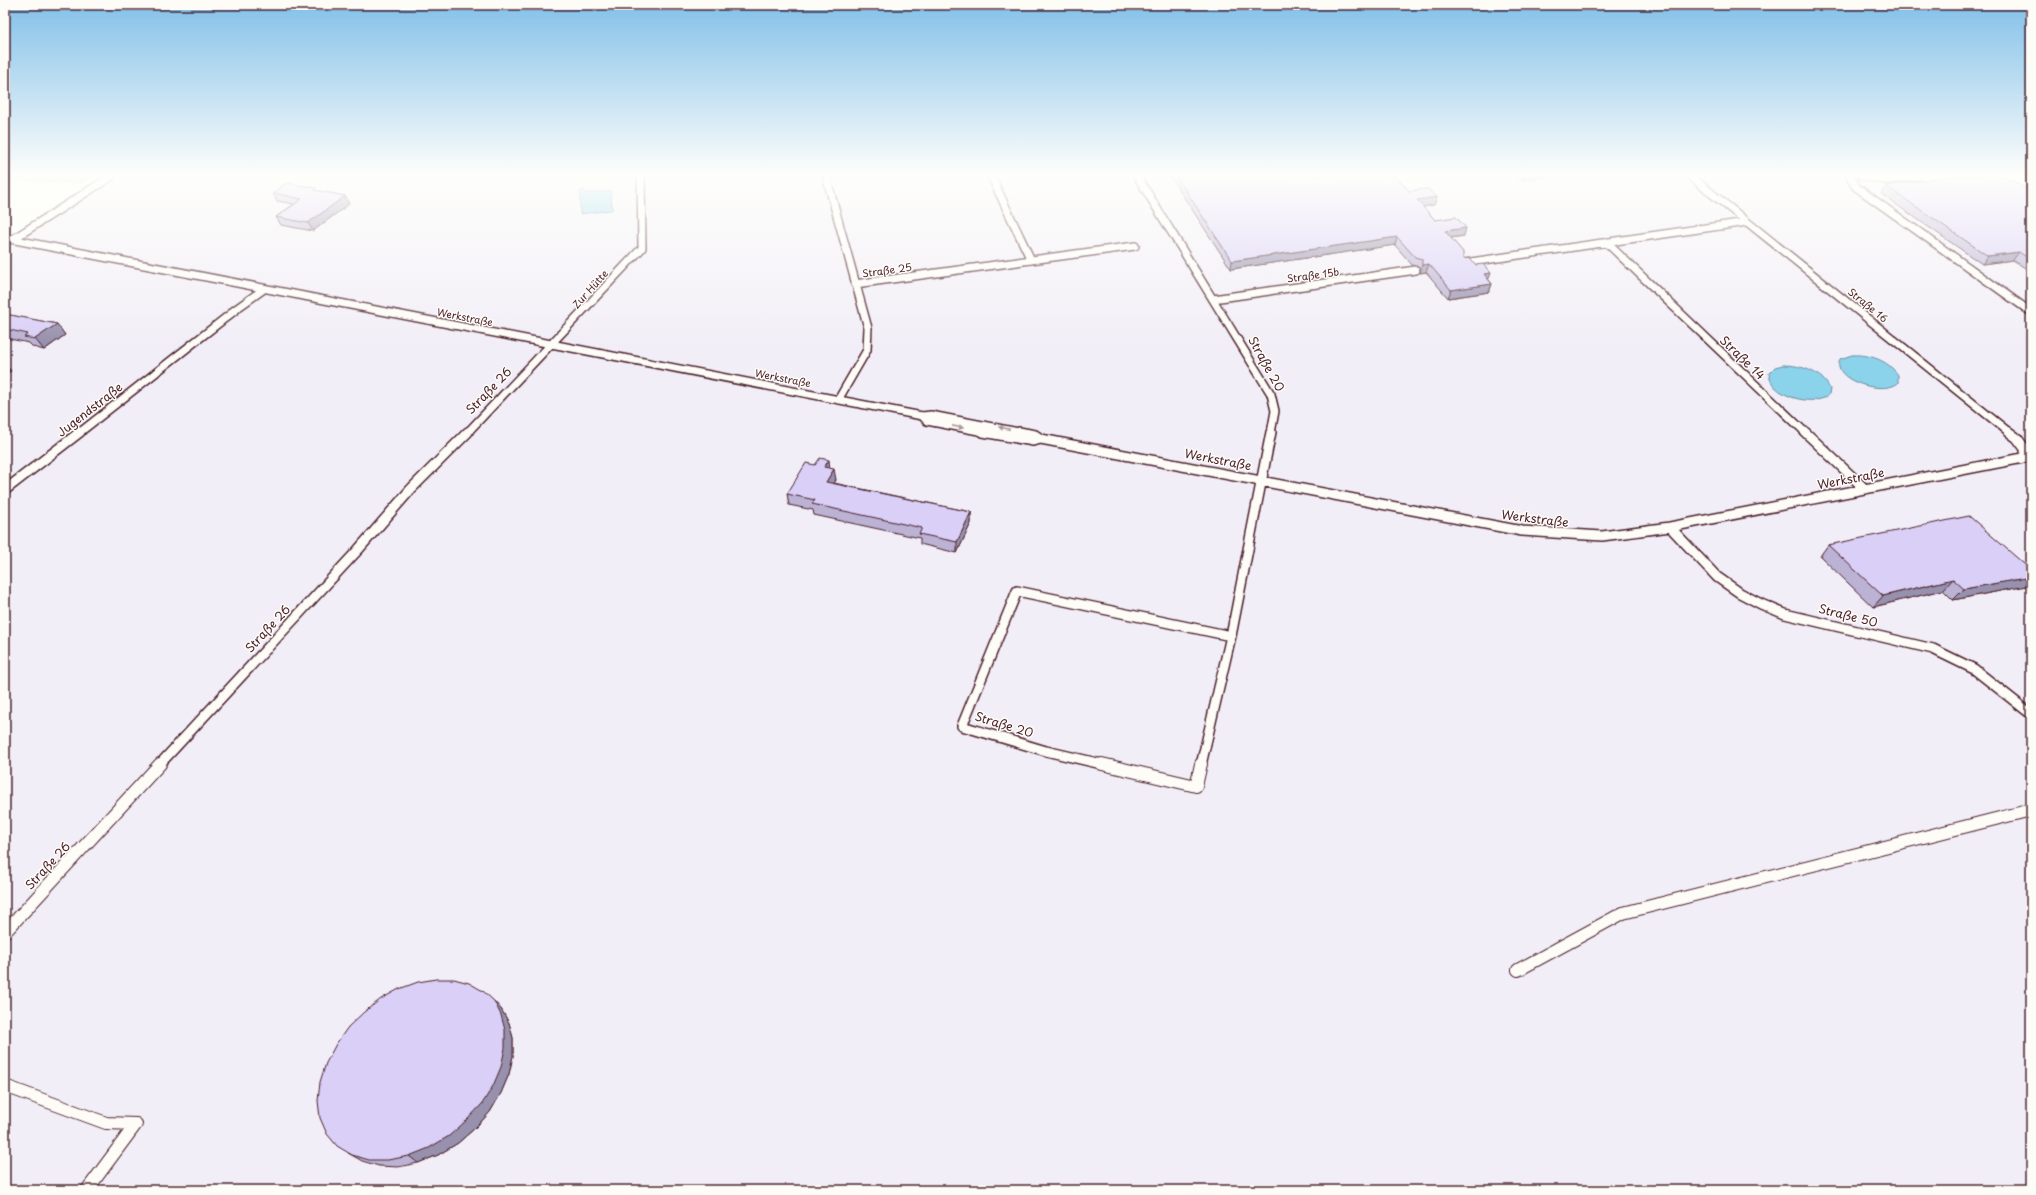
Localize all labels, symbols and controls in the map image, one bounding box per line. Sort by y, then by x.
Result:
street label: Straße 25 [861,259,913,280]
street label: Straße 15b [1286,263,1340,286]
street label: Zur Hütte [568,266,611,311]
street label: Straße 16 [1845,284,1892,325]
street label: Werkstraße [436,304,494,329]
street label: Straße 14 [1716,331,1769,383]
street label: Straße 20 [1244,333,1290,395]
street label: Straße 26 [461,363,515,418]
street label: Werkstraße [754,365,812,390]
street label: Jugendstraße [53,378,126,441]
one-way arrow [952,424,964,430]
one-way arrow [998,425,1010,431]
street label: Werkstraße [1183,444,1253,474]
street label: Werkstraße [1816,463,1886,493]
street label: Werkstraße [1500,505,1570,531]
street label: Straße 50 [1817,599,1880,631]
street label: Straße 26 [240,601,294,656]
street label: Straße 20 [973,707,1036,742]
street label: Straße 26 [20,838,74,893]

